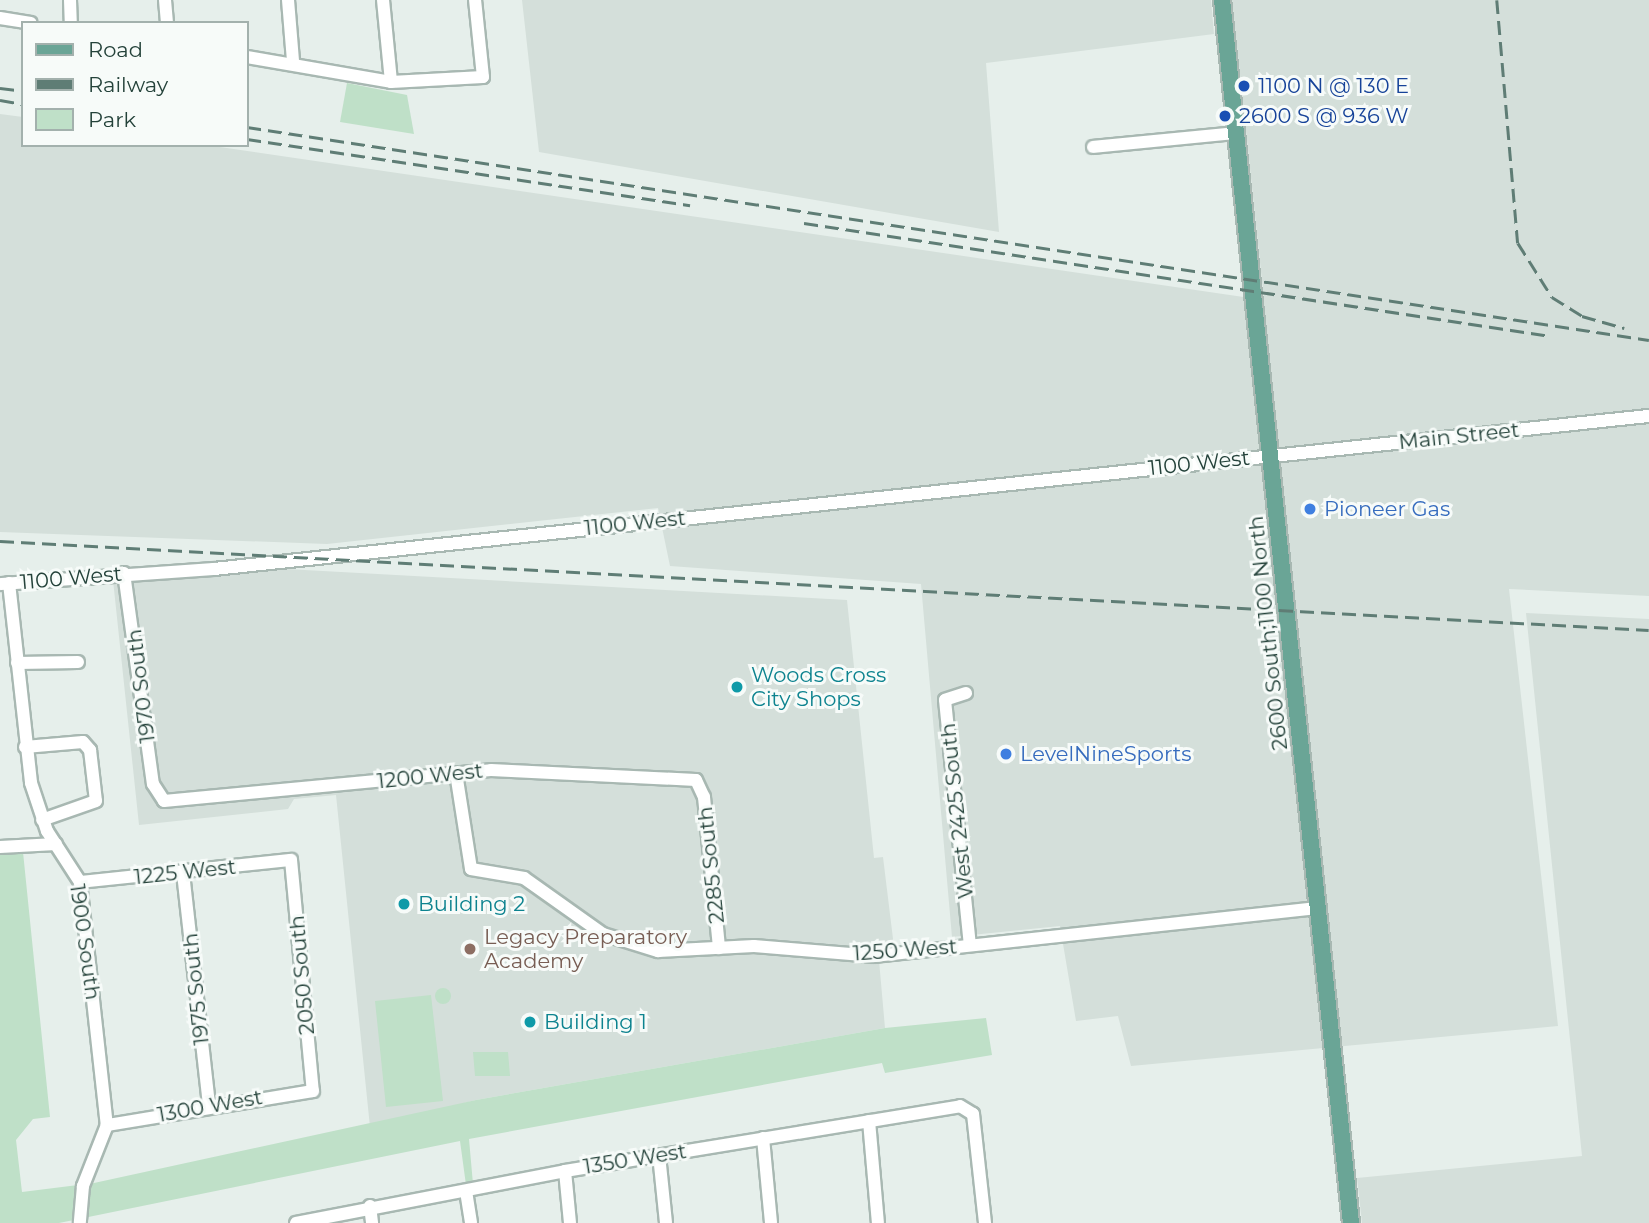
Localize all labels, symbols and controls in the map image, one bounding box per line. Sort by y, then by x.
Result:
legend [21,21,248,147]
text: Road [88,37,143,62]
text: Railway [88,72,168,97]
place label: 1100 N @ 130 E [1258,73,1409,99]
marker: 1100 N @ 130 E [1236,78,1252,94]
place label: 2600 S @ 936 W [1239,103,1409,129]
text: Park [88,107,136,132]
marker: 2600 S @ 936 W [1217,108,1233,124]
street label: Main Street [1397,417,1521,455]
street label: 1100 West [1147,445,1251,481]
place label: Pioneer Gas [1324,496,1450,522]
marker: Pioneer Gas [1302,501,1318,517]
street label: 1100 West [583,505,687,541]
street label: 2600 South;1100 North [1243,515,1293,751]
street label: 1100 West [19,561,123,595]
street label: 1970 South [122,628,160,744]
place label: Woods Cross City Shops [751,662,886,712]
marker: Woods Cross City Shops [729,679,745,695]
street label: West 2425 South [935,722,979,900]
place label: LevelNineSports [1020,741,1192,767]
marker: LevelNineSports [998,746,1014,762]
street label: 1200 West [376,758,484,794]
street label: 2285 South [692,805,730,925]
street label: 1225 West [133,854,237,890]
street label: 1900 South [64,883,106,1001]
place label: Building 2 [418,891,525,917]
marker: Building 2 [396,896,412,912]
street label: 2050 South [284,914,320,1036]
place label: Legacy Preparatory Academy [484,924,687,974]
street label: 1975 South [178,932,214,1046]
street label: 1250 West [852,934,958,966]
marker: Legacy Preparatory Academy [462,941,478,957]
place label: Building 1 [544,1009,647,1035]
marker: Building 1 [522,1014,538,1030]
street label: 1300 West [155,1084,265,1128]
street label: 1350 West [582,1138,688,1180]

